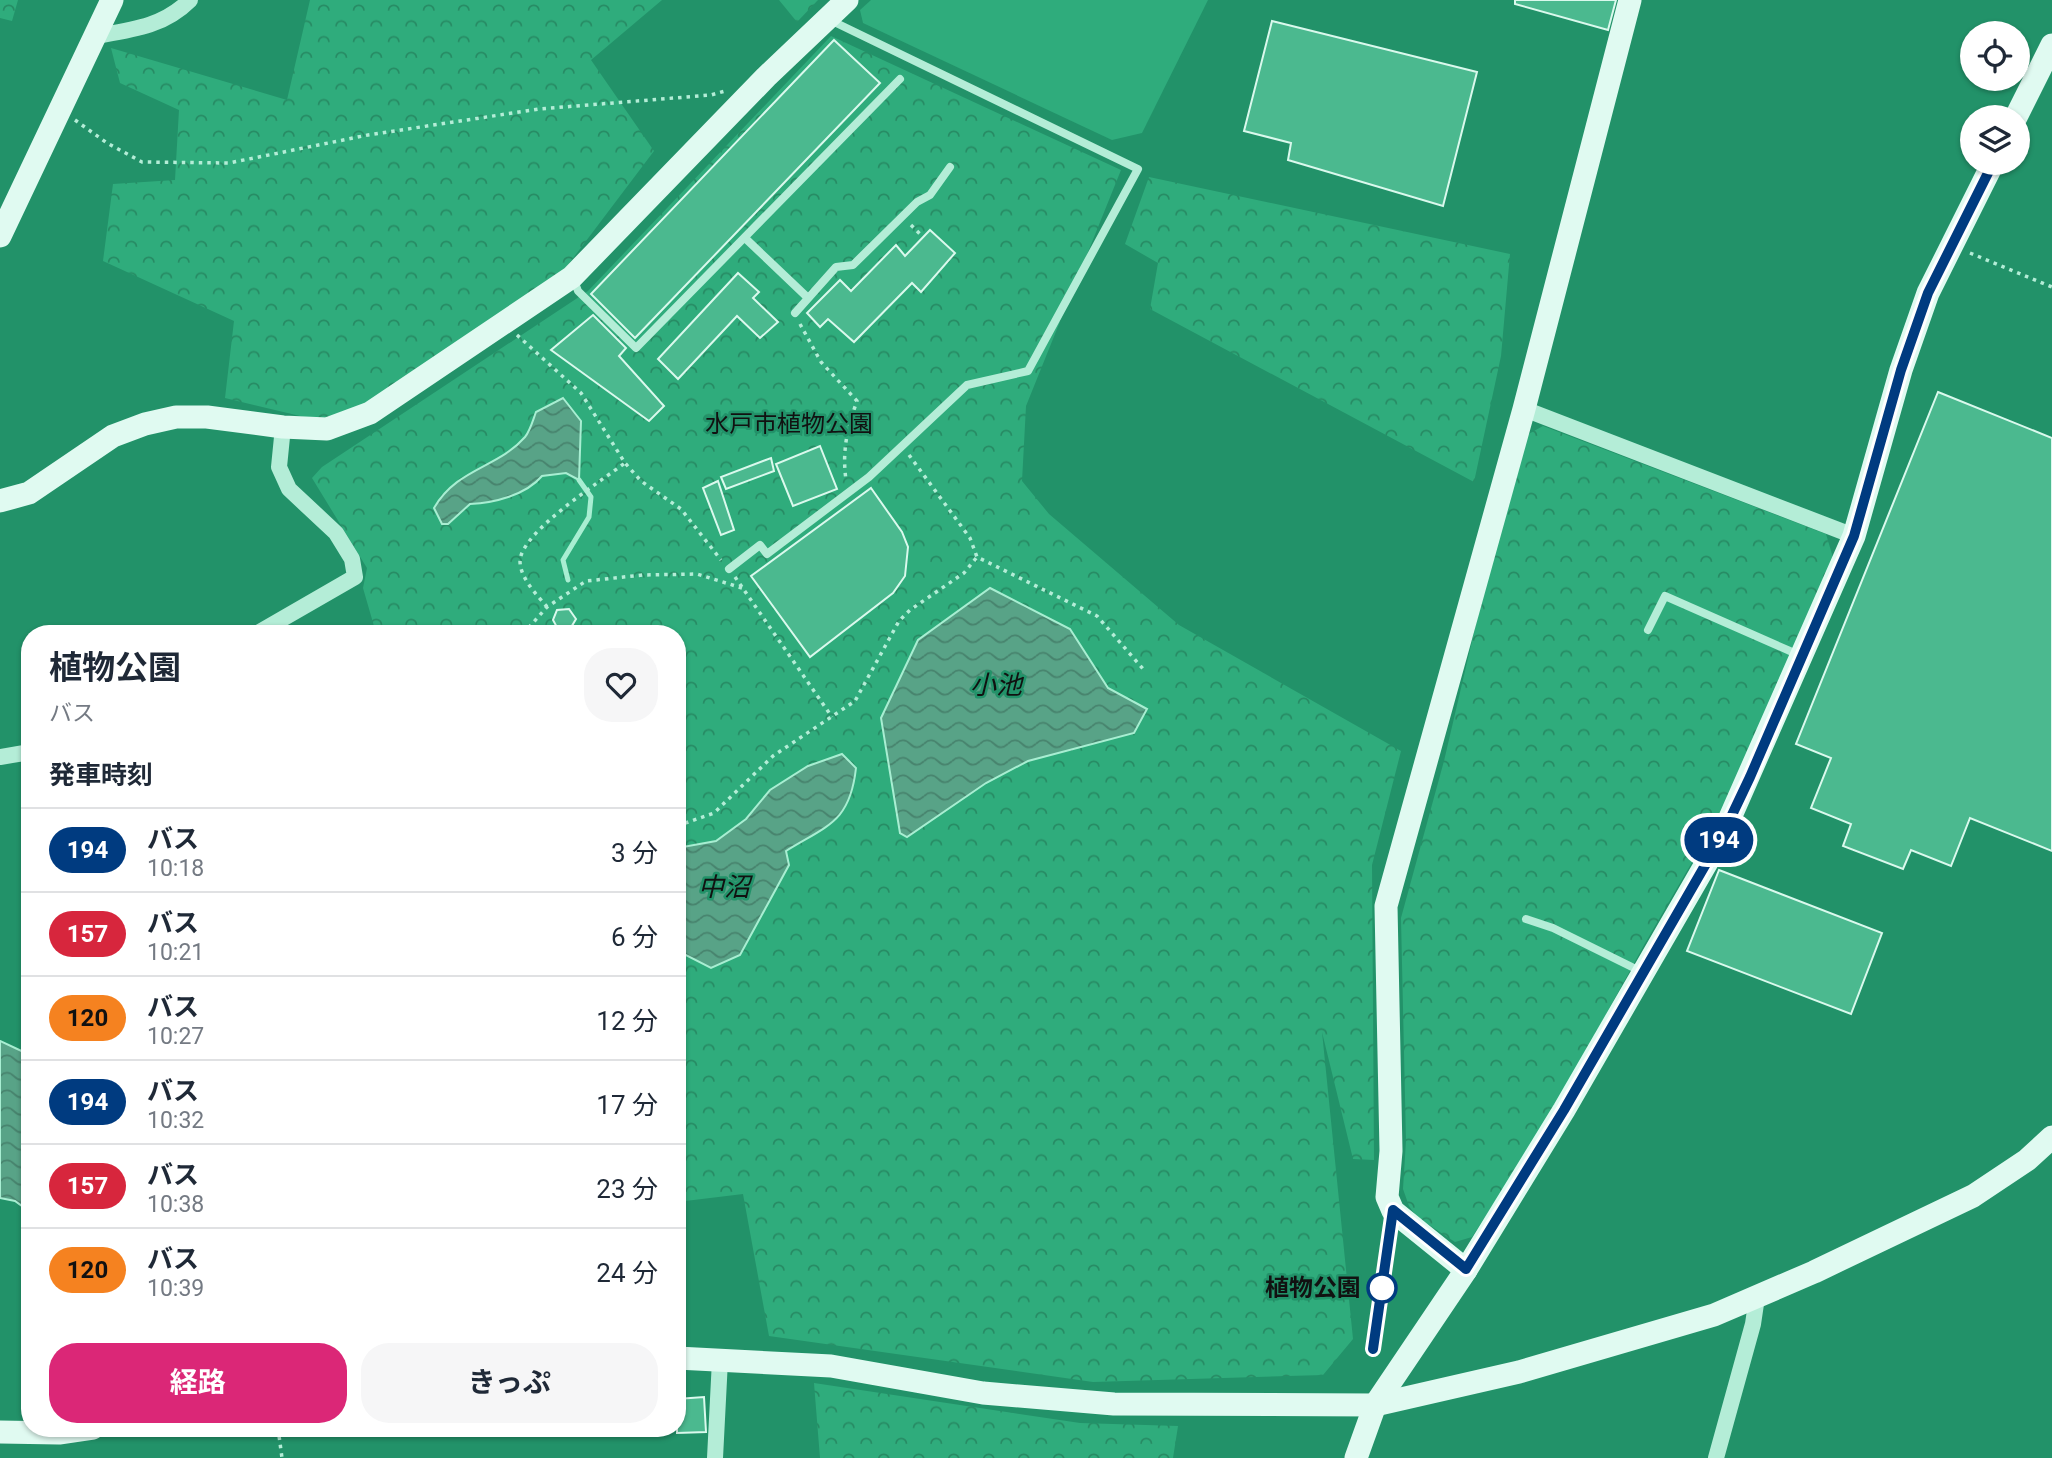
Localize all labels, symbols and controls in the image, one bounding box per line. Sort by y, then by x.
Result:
map controls [1960,21,2030,175]
button: locate [1960,21,2030,91]
button: layers [1960,105,2030,175]
park label: 水戸市植物公園 [705,410,873,438]
text: 植物公園 [49,648,181,687]
button: heart [584,648,658,722]
water label: 小池 [970,670,1025,700]
text: バス [49,700,95,727]
text: 発車時刻 [49,760,153,790]
line badge: 194 [1679,817,1759,863]
text: バス [147,824,199,854]
text: 194 [1698,826,1740,854]
text: 194 [67,836,108,864]
text: 3 分 [611,838,658,868]
text: 10:18 [147,855,204,882]
water label: 中沼 [698,872,754,902]
text: バス [147,908,199,938]
text: 157 [67,920,108,948]
text: 6 分 [611,922,658,952]
text: 10:21 [147,939,204,966]
text: バス [147,992,199,1022]
text: 120 [67,1004,108,1032]
text: 12 分 [596,1006,658,1036]
text: 10:27 [147,1023,204,1050]
text: バス [147,1076,199,1106]
text: 194 [67,1088,108,1116]
text: 17 分 [596,1090,658,1120]
text: 10:32 [147,1107,204,1134]
text: バス [147,1160,199,1190]
text: 157 [67,1172,108,1200]
text: 23 分 [596,1174,658,1204]
text: 10:38 [147,1191,204,1218]
text: バス [147,1244,199,1274]
text: 120 [67,1256,108,1284]
text: 24 分 [596,1258,658,1288]
marker: 植物公園 [1367,1273,1397,1303]
place label: 植物公園 [1265,1274,1361,1302]
text: 10:39 [147,1275,204,1302]
button: 経路 [49,1343,347,1423]
button: きっぷ [361,1343,658,1423]

